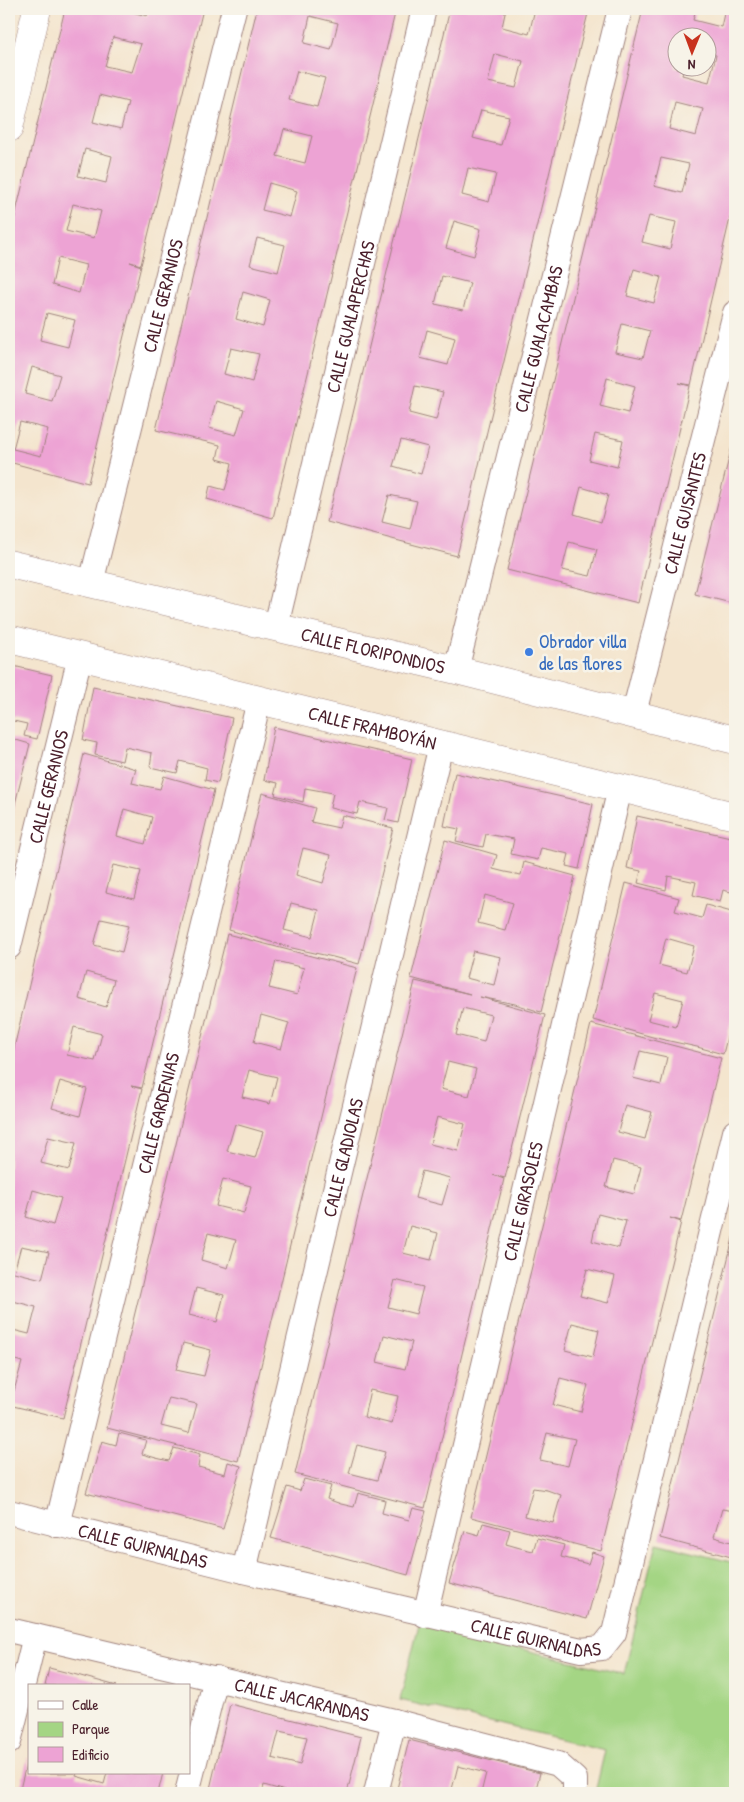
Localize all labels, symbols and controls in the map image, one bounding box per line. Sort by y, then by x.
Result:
north arrow [666,28,716,78]
text: N [687,56,696,75]
street label: CALLE GERANIOS [136,236,189,355]
street label: CALLE GUALAPERCHAS [319,238,381,395]
street label: CALLE GUALACAMBAS [507,263,569,415]
street label: CALLE GUISANTES [657,449,712,577]
street label: CALLE FLORIPONDIOS [298,621,448,680]
place label: Obrador villa de las flores [539,628,627,676]
marker: Obrador villa de las flores [523,646,535,658]
street label: CALLE FRAMBOYÁN [306,699,439,756]
street label: CALLE GERANIOS [22,727,75,846]
street label: CALLE GARDENIAS [131,1050,185,1176]
street label: CALLE GLADIOLAS [316,1095,369,1220]
street label: CALLE GIRASOLES [496,1139,549,1264]
street label: CALLE GUIRNALDAS [75,1517,211,1574]
street label: CALLE GUIRNALDAS [468,1612,602,1663]
street label: CALLE JACARANDAS [232,1671,372,1728]
legend [28,1684,190,1774]
text: Calle [72,1694,99,1715]
text: Parque [72,1718,110,1739]
text: Edificio [72,1744,109,1765]

